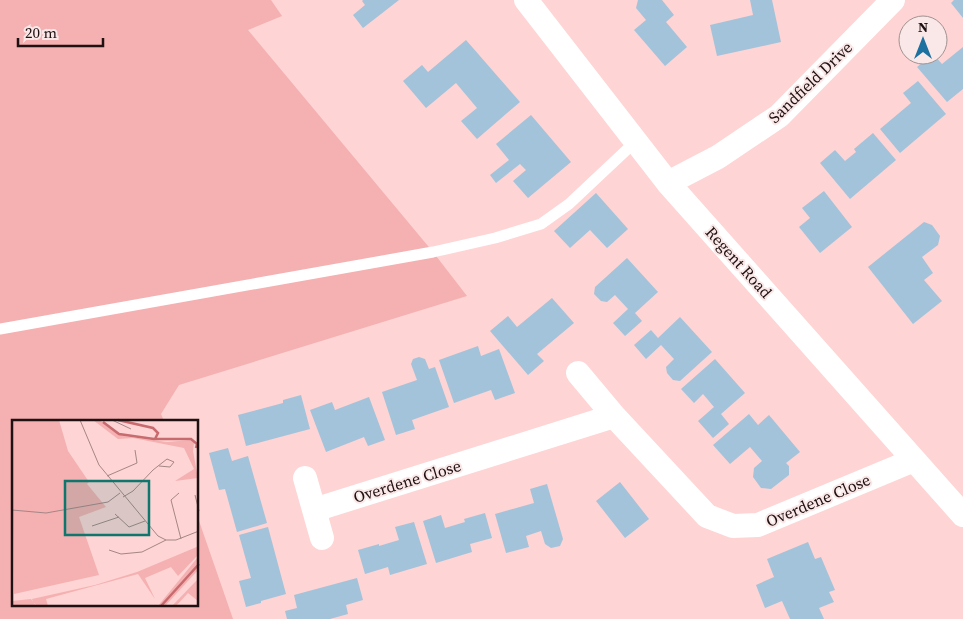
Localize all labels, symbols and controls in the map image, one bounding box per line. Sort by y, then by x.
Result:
scale bar [18,15,102,47]
north arrow [898,15,948,65]
text: N [918,17,928,37]
text: 20 m [25,22,57,43]
street label: Sandfield Drive [763,36,857,128]
street label: Regent Road [701,221,777,303]
inset map [12,420,199,606]
street label: Overdene Close [351,454,463,508]
street label: Overdene Close [762,468,874,532]

